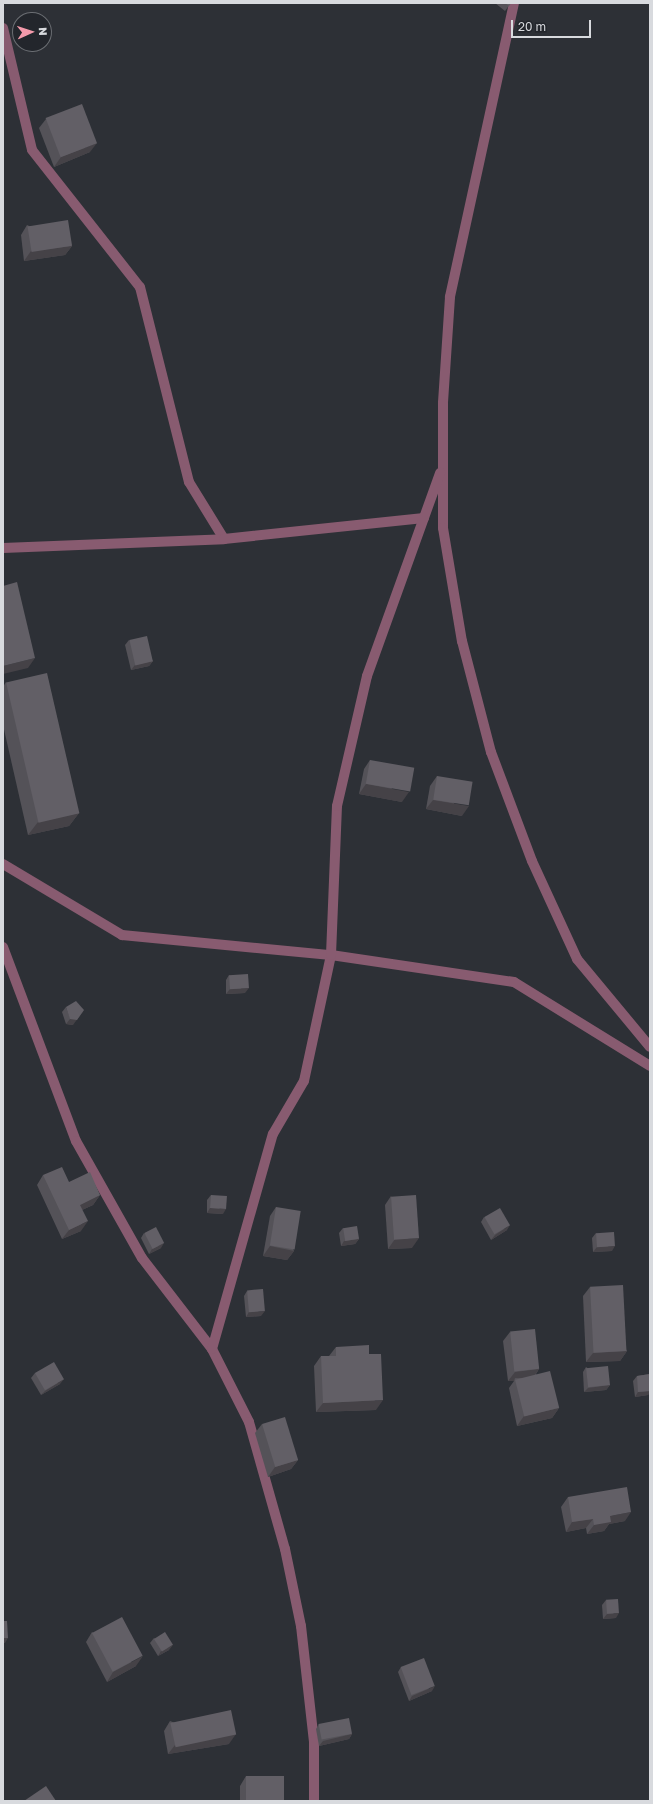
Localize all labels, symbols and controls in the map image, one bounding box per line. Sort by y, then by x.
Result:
north arrow [12,12,52,52]
scale bar [513,12,593,38]
text: 20 m [518,19,546,34]
text: N [37,27,50,36]

